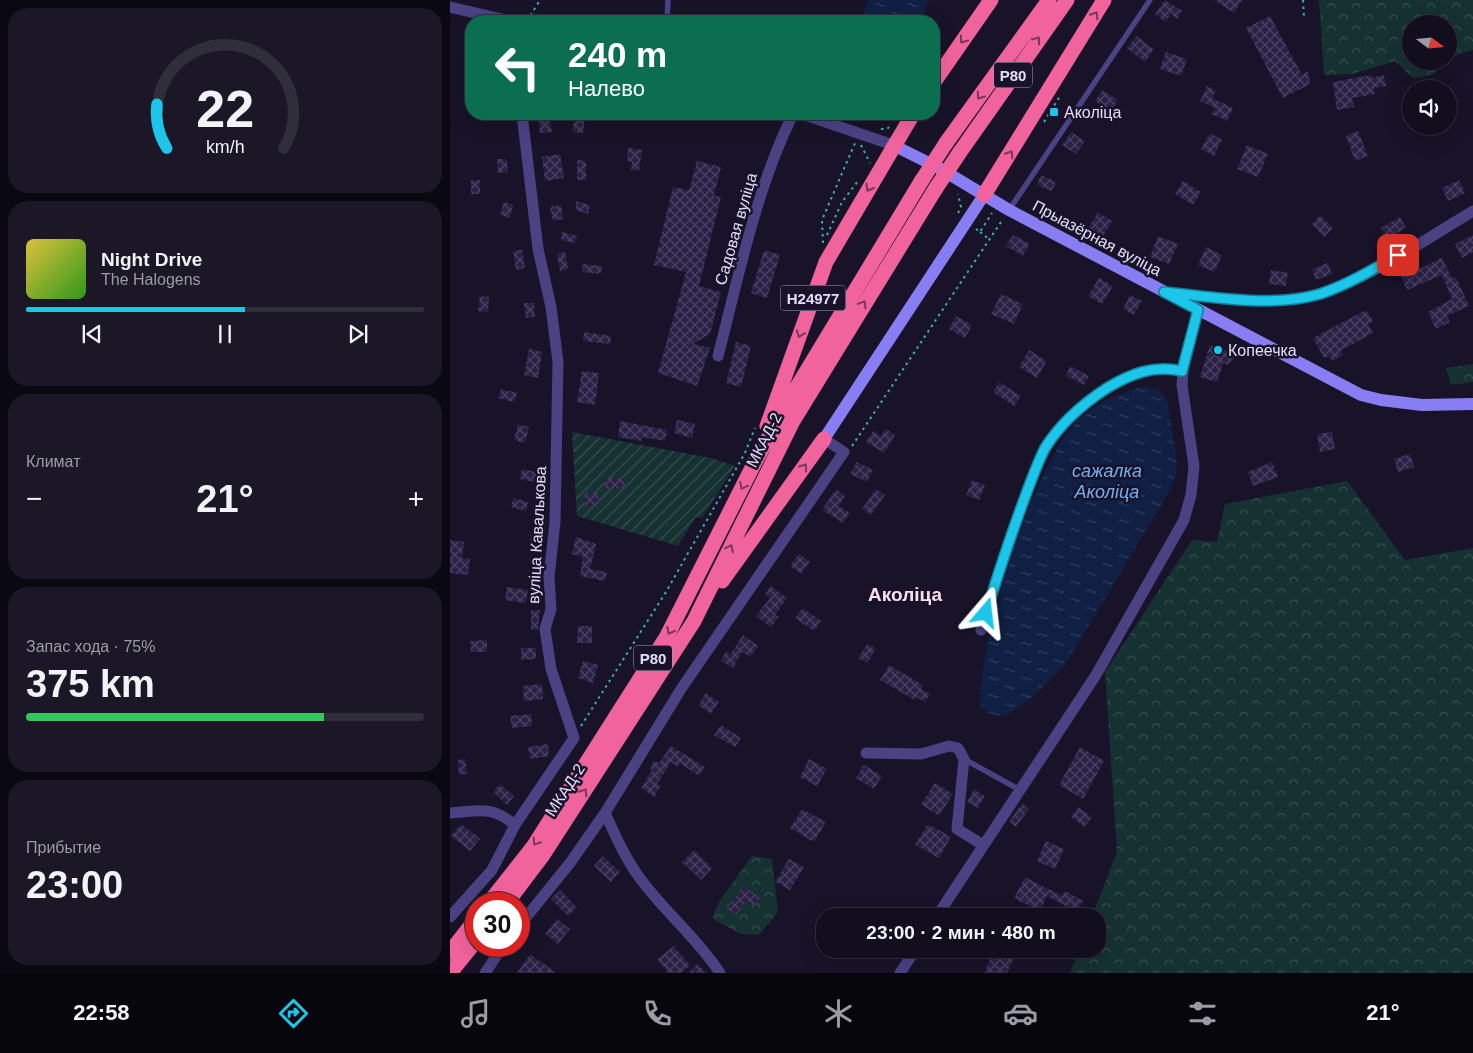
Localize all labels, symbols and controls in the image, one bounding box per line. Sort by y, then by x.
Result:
one-way arrow [1088,12,1098,21]
north arrow [1402,15,1458,70]
map controls [1402,15,1457,135]
one-way arrow [960,34,969,44]
icon: left [485,35,550,100]
text: 240 m [568,35,667,74]
one-way arrow [1031,36,1040,46]
road number: Р80 [994,62,1032,88]
text: Налево [568,76,645,101]
text: 22 [196,80,254,138]
button: sound [1402,80,1457,135]
one-way arrow [977,90,986,100]
place label: Аколіца [1064,104,1121,121]
marker: Аколіца [1048,106,1060,118]
text: km/h [206,137,244,157]
one-way arrow [1003,150,1013,159]
street label: Садовая вуліца [712,171,760,287]
one-way arrow [865,182,875,191]
street label: Прыазёрная вуліца [1030,197,1164,279]
pin [1377,234,1419,276]
icon: arrive [1384,241,1412,269]
text: Night Drive [101,249,202,270]
text: The Halogens [101,271,201,288]
road number: Н24977 [780,286,846,310]
one-way arrow [857,301,867,310]
icon: previous [78,320,106,348]
icon: pause [211,320,239,348]
icon: next [344,320,372,348]
one-way arrow [796,329,806,338]
place label: Копеечка [1228,342,1297,359]
marker: Копеечка [1212,344,1224,356]
street label: МКАД-2 [743,410,785,470]
text: Климат [26,453,80,470]
water label: сажалка Аколіца [1072,461,1142,502]
one-way arrow [798,463,807,473]
street label: вуліца Кавалькова [525,466,549,604]
text: 21° [196,478,254,520]
one-way arrow [739,481,749,490]
text: − [26,483,42,514]
text: + [408,483,424,514]
one-way arrow [724,544,735,553]
district label: Аколіца [868,584,942,605]
position arrow [959,586,1011,638]
one-way arrow [666,625,676,634]
text: Запас хода · 75% [26,638,155,655]
road number: Р80 [634,646,672,670]
text: 375 km [26,663,155,705]
street label: МКАД-2 [542,761,588,819]
one-way arrow [578,788,587,798]
one-way arrow [533,836,542,846]
text: Прибытие [26,839,101,856]
text: 23:00 [26,864,123,906]
speed limit sign: 30 [465,892,530,957]
text: 23:00 · 2 мин · 480 m [866,922,1056,943]
icon: directions [276,996,311,1031]
icon: music [458,996,493,1031]
icon: phone [640,996,675,1031]
icon: climate [821,996,856,1031]
icon: car [1003,996,1038,1031]
icon: filters [1185,996,1220,1031]
text: 22:58 [73,1000,130,1025]
text: 21° [1366,1000,1400,1025]

